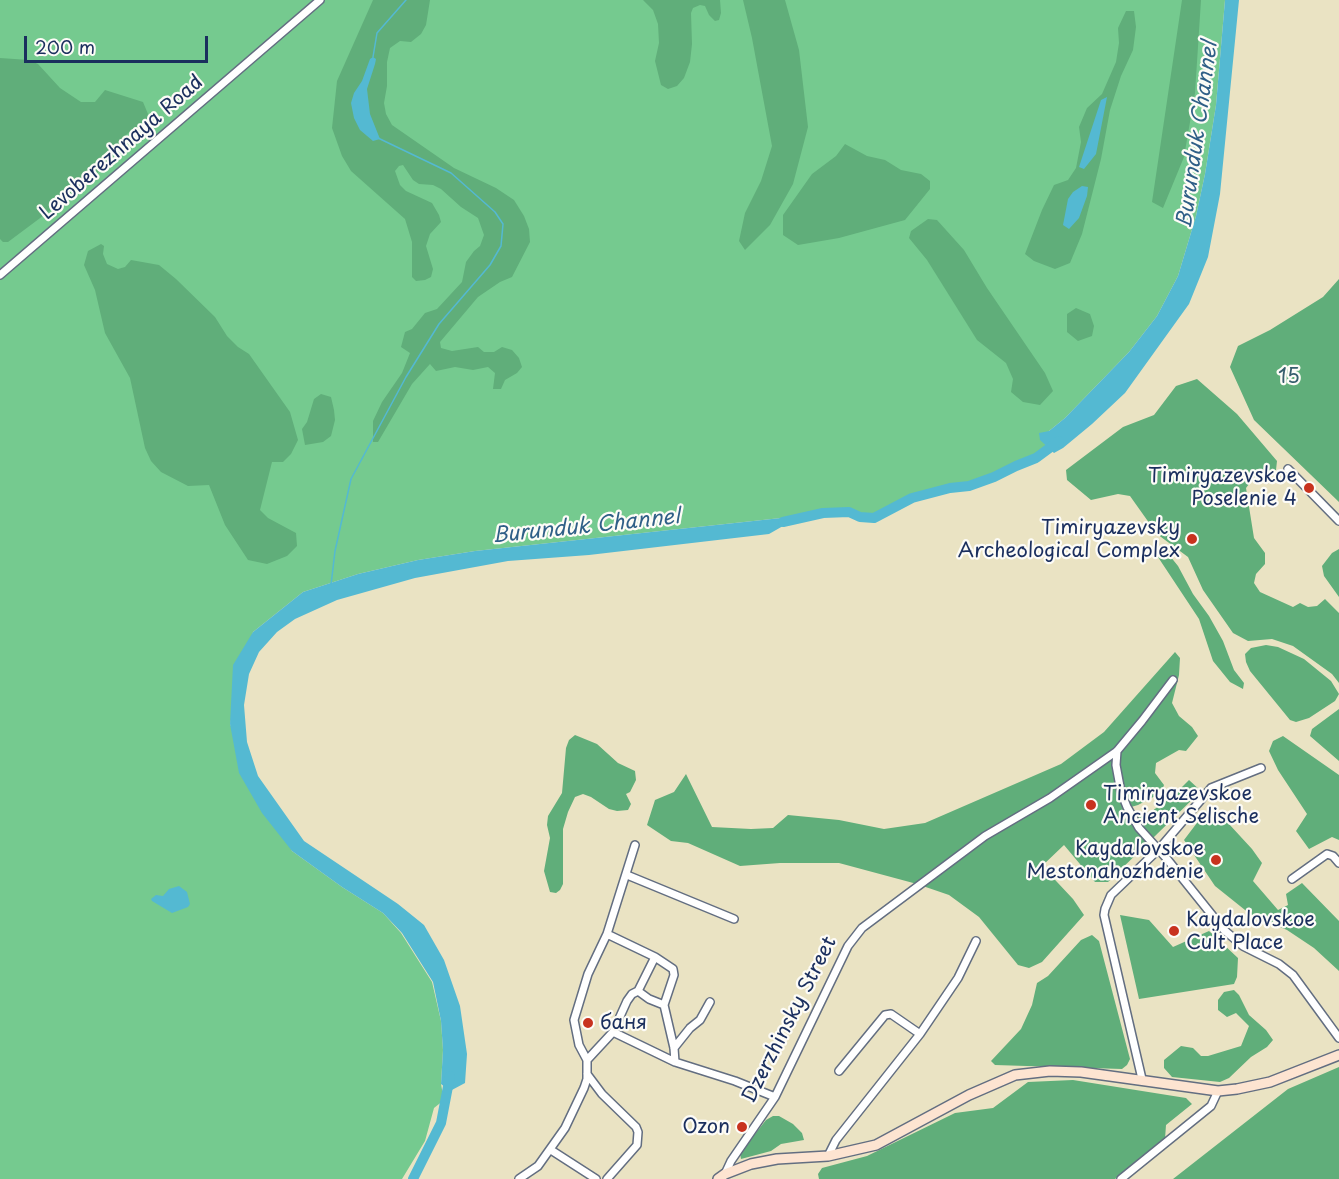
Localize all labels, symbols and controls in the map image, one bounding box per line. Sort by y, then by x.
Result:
scale bar [27,24,212,62]
text: 200 m [35,33,95,60]
water label: Burunduk Channel [1172,40,1224,230]
street label: Levoberezhnaya Road [36,71,208,225]
park label: 15 [1278,365,1300,389]
place label: Timiryazevskoe Poselenie 4 [1148,464,1297,511]
marker: Timiryazevskoe Poselenie 4 [1302,481,1316,495]
water label: Burunduk Channel [491,505,681,549]
place label: Timiryazevsky Archeological Complex [958,516,1180,563]
marker: Timiryazevsky Archeological Complex [1185,532,1199,546]
place label: Timiryazevskoe Ancient Selische [1103,782,1259,829]
marker: Timiryazevskoe Ancient Selische [1084,798,1098,812]
place label: Kaydalovskoe Mestonahozhdenie [1027,837,1204,884]
marker: Kaydalovskoe Mestonahozhdenie [1209,853,1223,867]
place label: Kaydalovskoe Cult Place [1186,908,1315,955]
marker: Kaydalovskoe Cult Place [1167,924,1181,938]
street label: Dzerzhinsky Street [738,933,842,1107]
place label: баня [600,1011,647,1035]
marker: баня [581,1016,595,1030]
place label: Ozon [682,1115,730,1139]
marker: Ozon [735,1120,749,1134]

